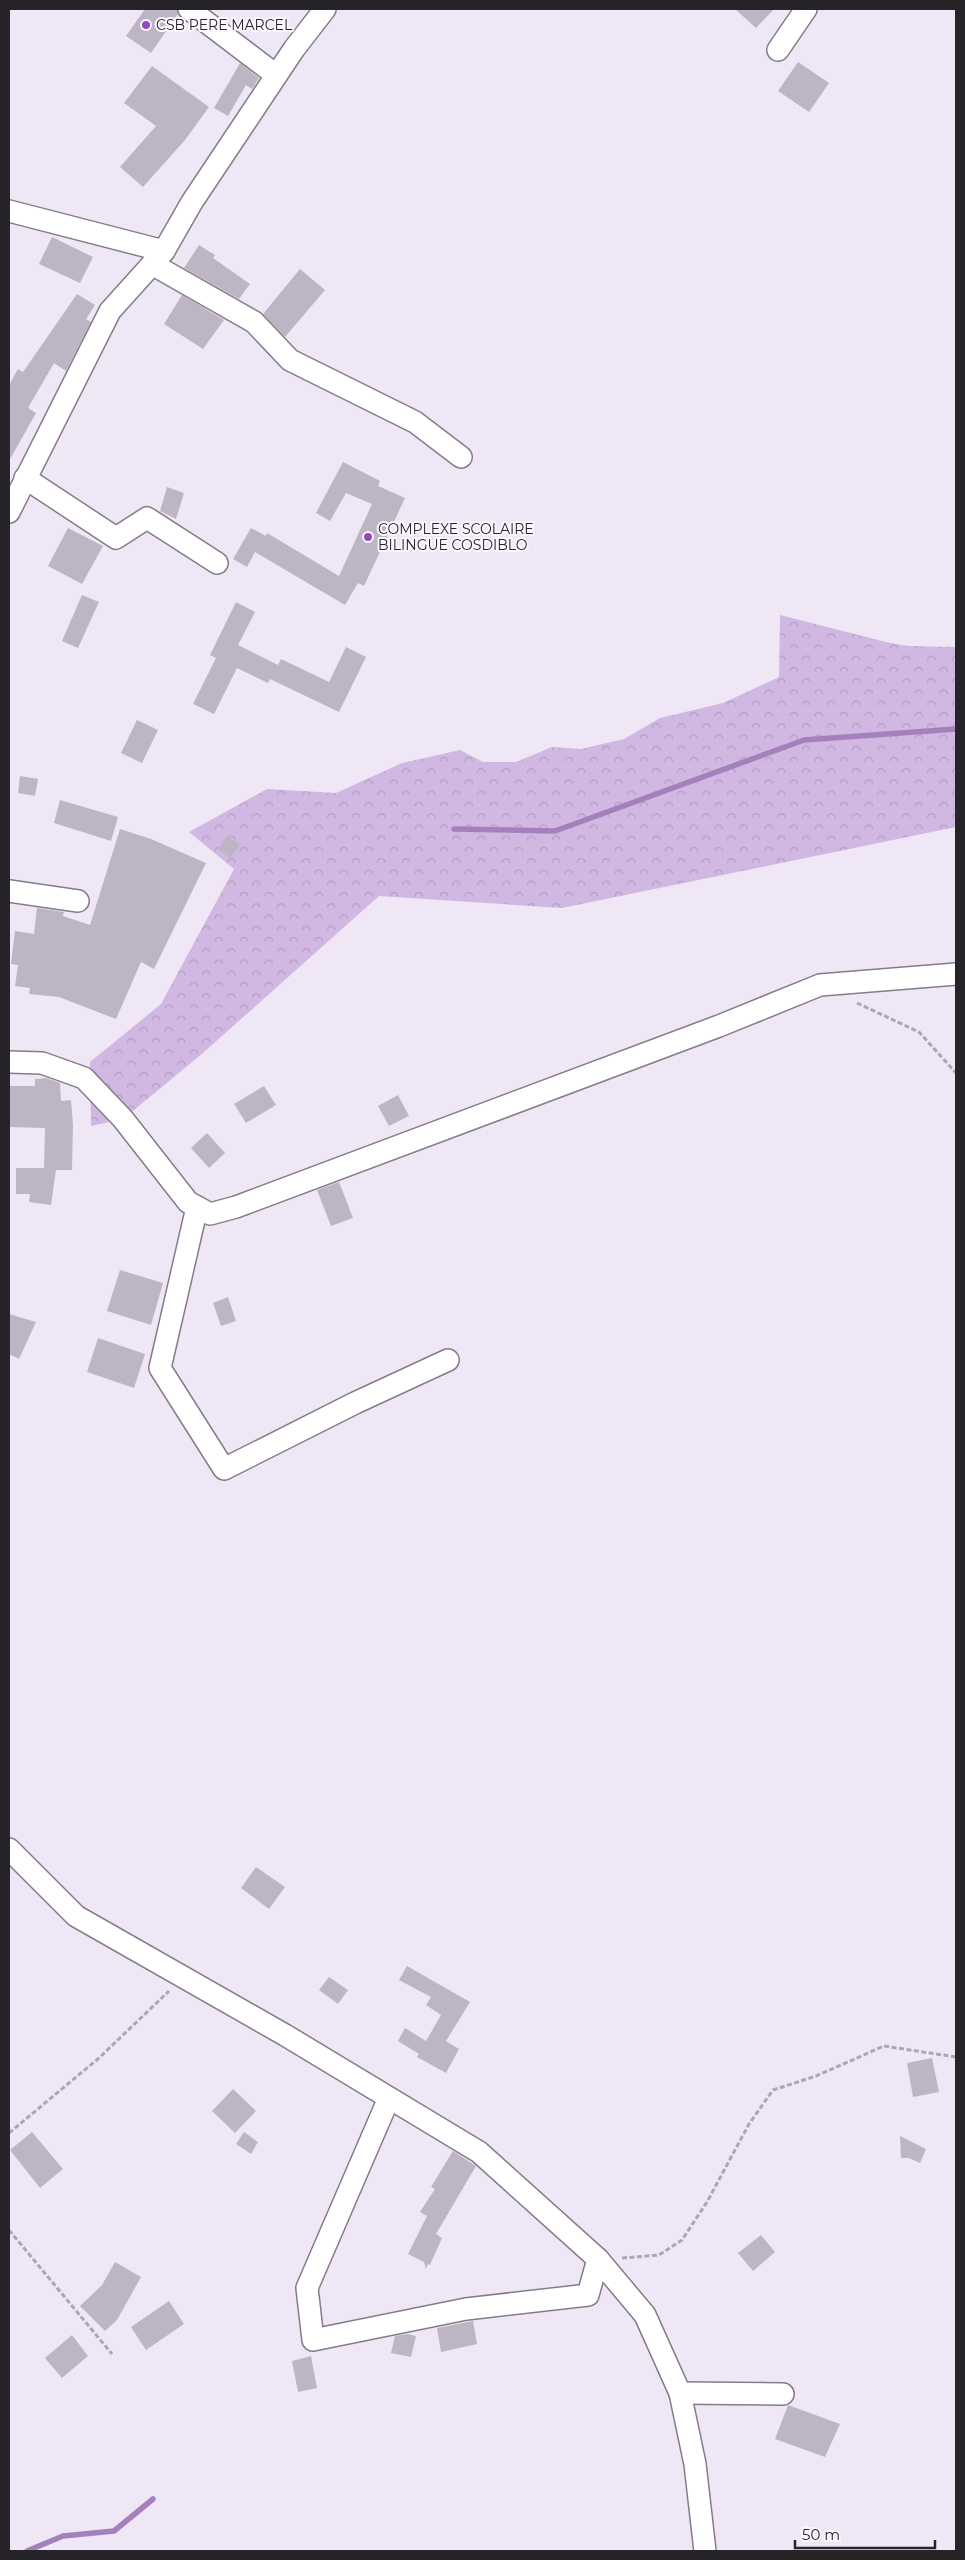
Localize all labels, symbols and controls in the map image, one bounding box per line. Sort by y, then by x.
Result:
place label: CSB PERE MARCEL [156,16,293,34]
marker: CSB PERE MARCEL [140,19,152,31]
place label: COMPLEXE SCOLAIRE BILINGUE COSDIBLO [378,520,534,554]
marker: COMPLEXE SCOLAIRE BILINGUE COSDIBLO [362,531,374,543]
scale bar [795,2518,935,2550]
text: 50 m [802,2525,840,2544]

